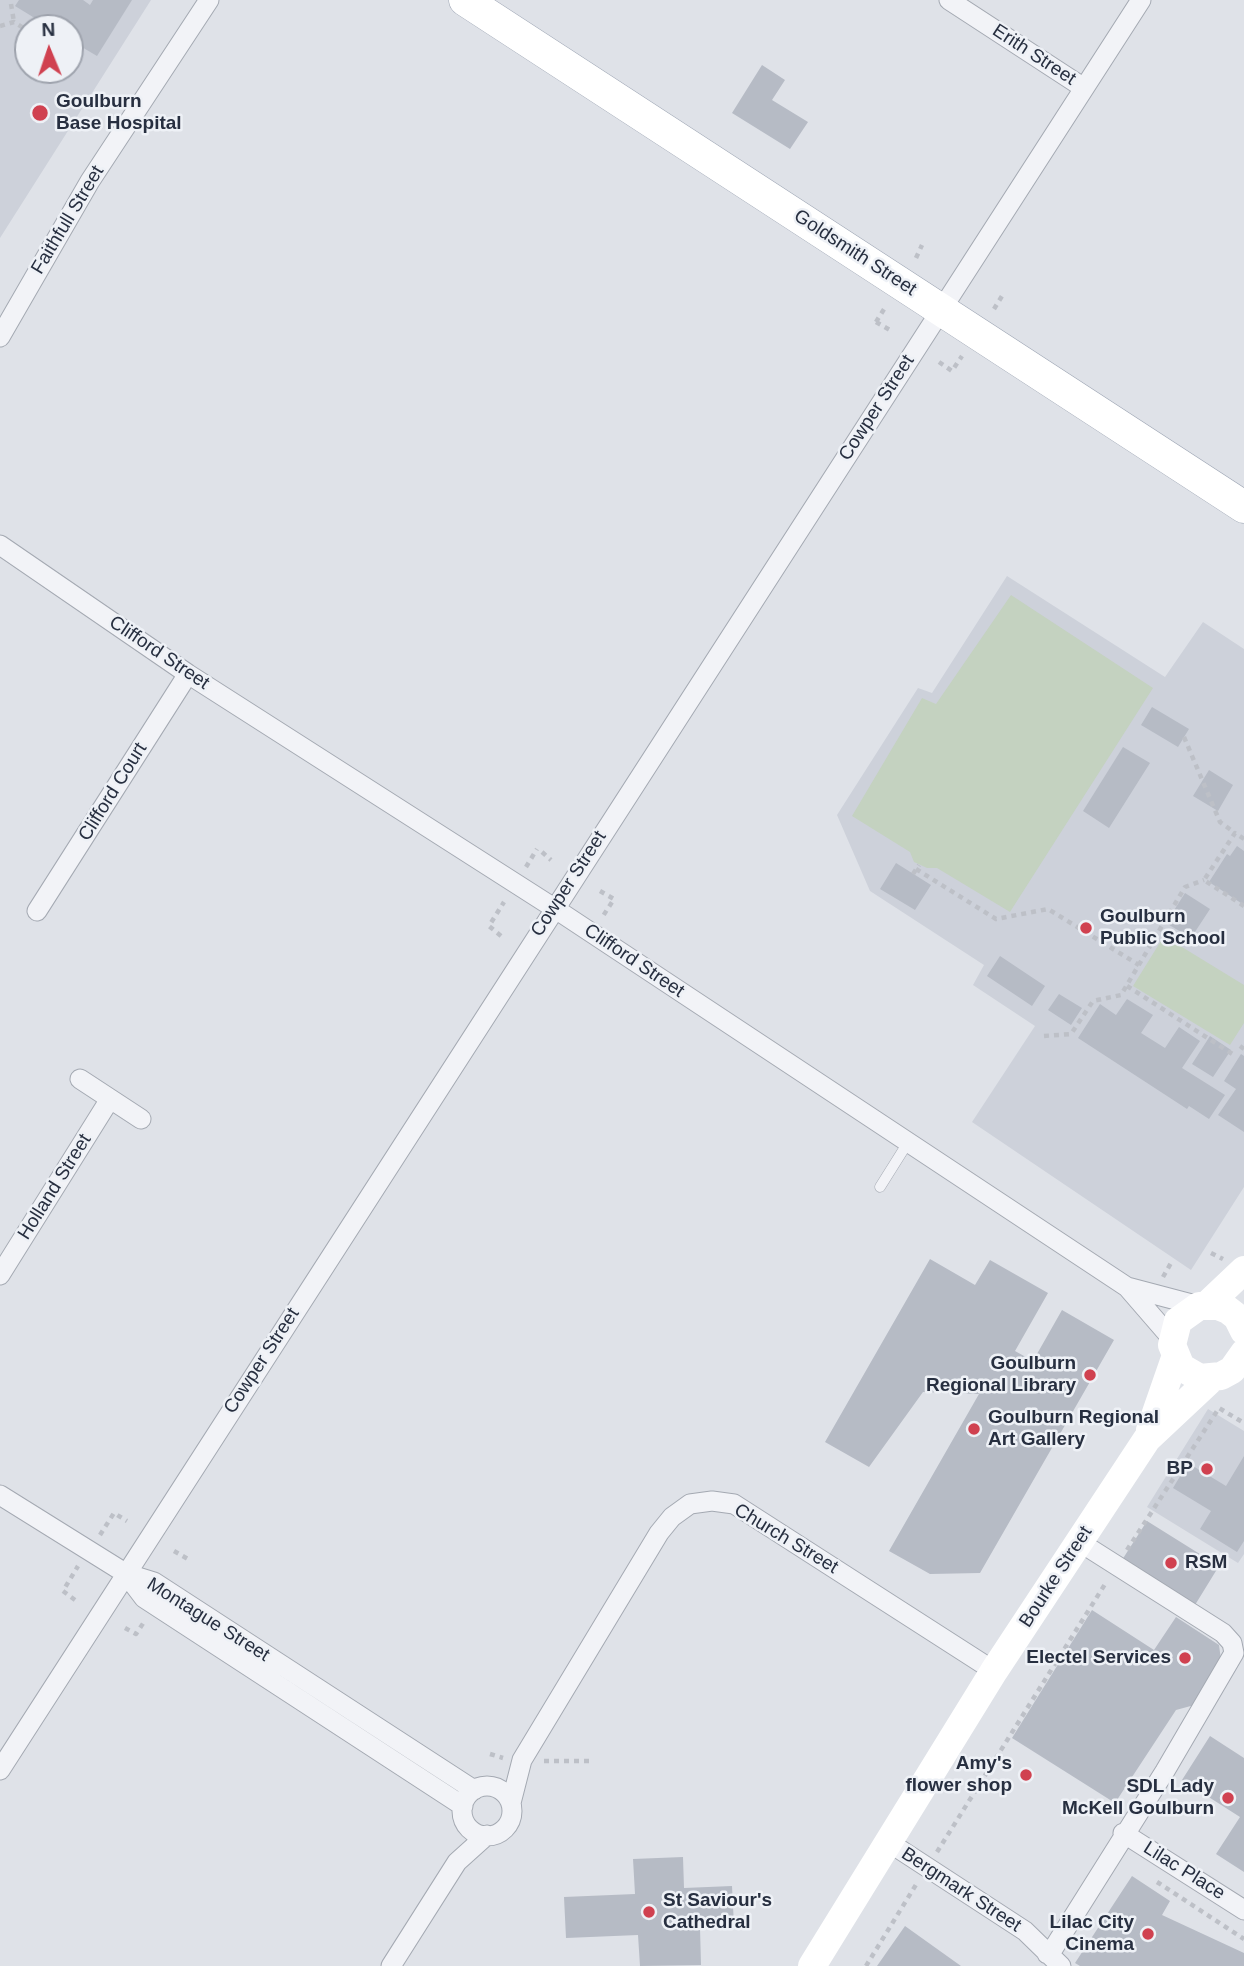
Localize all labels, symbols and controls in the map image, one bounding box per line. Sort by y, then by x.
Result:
north arrow [14,14,84,84]
text: N [41,19,56,40]
street label: Erith Street [988,20,1080,90]
place label: Goulburn Base Hospital [56,91,182,135]
marker: Goulburn Base Hospital [30,103,50,123]
street label: Faithfull Street [27,162,109,278]
street label: Goldsmith Street [789,205,921,301]
street label: Cowper Street [834,351,920,465]
street label: Clifford Street [105,611,213,695]
street label: Clifford Court [74,739,152,845]
street label: Cowper Street [526,827,612,941]
place label: Goulburn Public School [1100,906,1226,950]
street label: Clifford Street [580,919,688,1003]
marker: Goulburn Public School [1078,920,1094,936]
street label: Holland Street [13,1130,97,1244]
street label: Cowper Street [219,1304,305,1418]
place label: Goulburn Regional Library [926,1353,1076,1397]
marker: Goulburn Regional Library [1082,1367,1098,1383]
place label: Goulburn Regional Art Gallery [988,1407,1159,1451]
marker: Goulburn Regional Art Gallery [966,1421,982,1437]
place label: BP [1167,1458,1193,1480]
marker: BP [1199,1461,1215,1477]
street label: Church Street [730,1499,842,1579]
street label: Bourke Street [1015,1522,1097,1632]
place label: RSM [1185,1552,1227,1574]
marker: RSM [1163,1555,1179,1571]
street label: Montague Street [142,1573,274,1667]
place label: Electel Services [1026,1647,1171,1669]
marker: Electel Services [1177,1650,1193,1666]
place label: Amy's flower shop [905,1753,1012,1797]
marker: Amy's flower shop [1018,1767,1034,1783]
place label: SDL Lady McKell Goulburn [1062,1776,1214,1820]
marker: SDL Lady McKell Goulburn [1220,1790,1236,1806]
street label: Lilac Place [1139,1837,1229,1905]
street label: Bergmark Street [897,1843,1025,1937]
place label: St Saviour's Cathedral [663,1890,772,1934]
marker: St Saviour's Cathedral [641,1904,657,1920]
place label: Lilac City Cinema [1050,1912,1134,1956]
marker: Lilac City Cinema [1140,1926,1156,1942]

